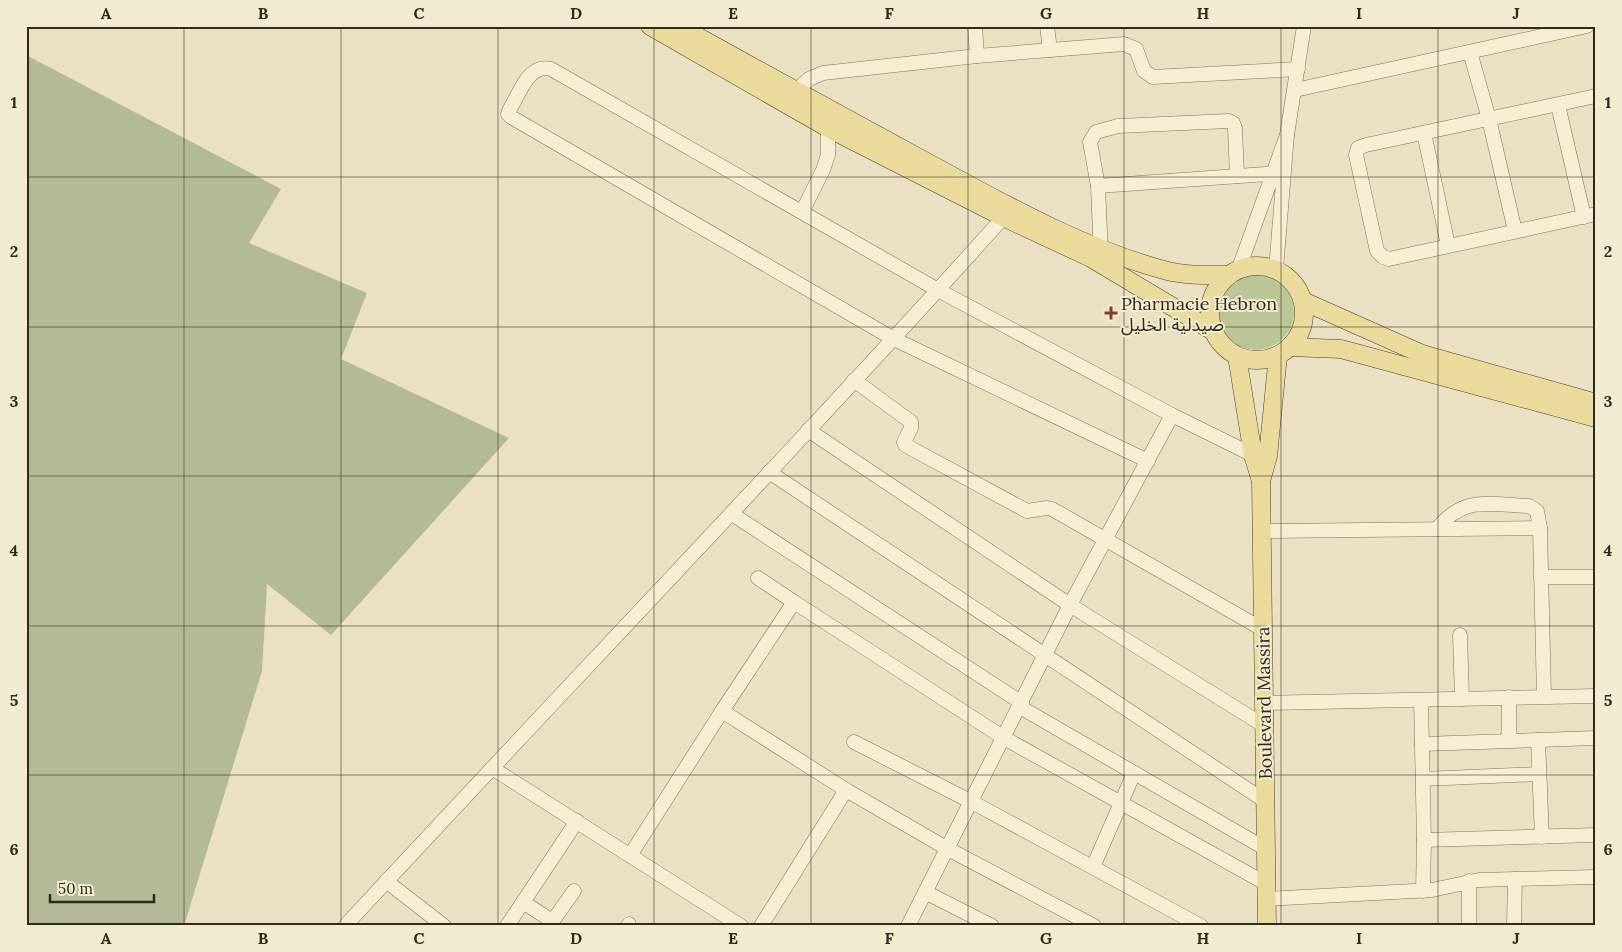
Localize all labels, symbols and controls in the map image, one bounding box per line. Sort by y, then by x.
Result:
text: A [101,3,112,23]
text: B [258,3,269,23]
text: C [413,3,425,23]
text: D [570,3,582,23]
text: E [728,3,738,23]
text: F [884,3,894,23]
text: G [1040,3,1052,23]
text: H [1197,3,1210,23]
text: I [1356,3,1362,23]
text: J [1512,3,1520,23]
text: 1 [11,92,17,112]
text: 1 [1605,92,1611,112]
text: 2 [10,241,18,261]
text: 2 [1604,241,1612,261]
place label: Pharmacie Hebron صيدلية الخليل [1121,292,1277,336]
marker: Pharmacie Hebron صيدلية الخليل [1105,307,1117,319]
text: 3 [10,391,19,411]
text: 3 [1604,391,1613,411]
text: 4 [10,540,19,560]
text: 4 [1604,540,1613,560]
street label: Boulevard Massira [1251,626,1277,780]
text: 5 [10,690,19,710]
text: 5 [1604,690,1613,710]
text: 6 [9,839,19,859]
text: 6 [1603,839,1613,859]
scale bar [50,872,154,904]
text: 50 m [58,879,93,898]
text: A [101,928,112,948]
text: B [258,928,269,948]
text: C [413,928,425,948]
text: D [570,928,582,948]
text: E [728,928,738,948]
text: F [884,928,894,948]
text: G [1040,928,1052,948]
text: H [1197,928,1210,948]
text: I [1356,928,1362,948]
text: J [1512,928,1520,948]

